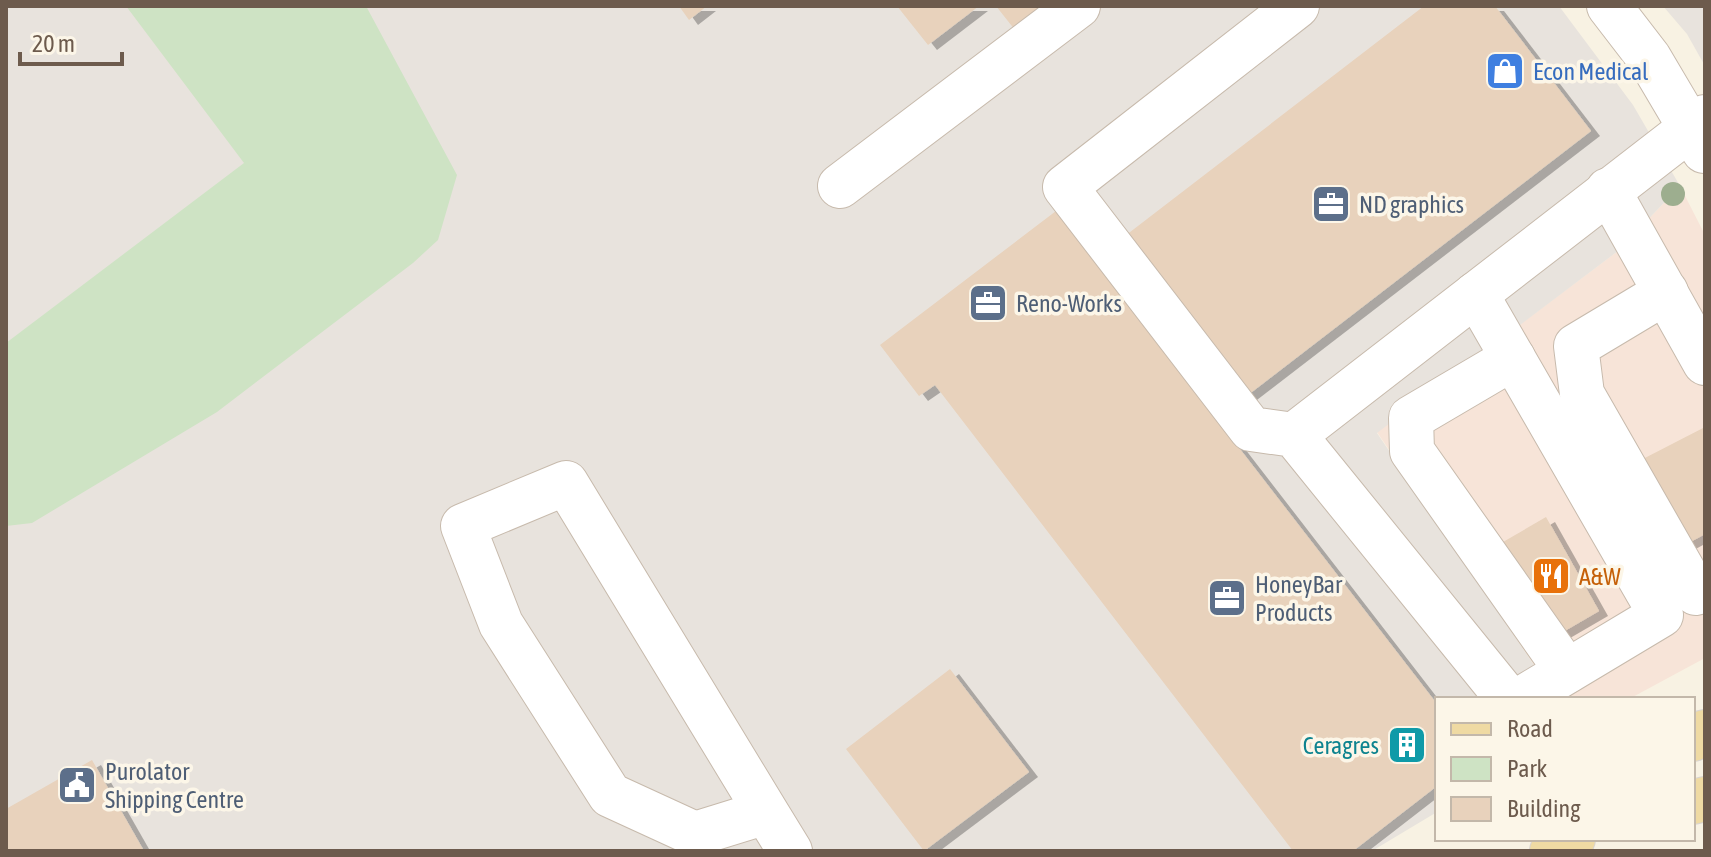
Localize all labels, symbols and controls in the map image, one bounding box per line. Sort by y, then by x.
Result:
scale bar [20,16,122,66]
text: 20 m [32,30,75,57]
shop icon: Econ Medical [1484,50,1526,92]
place label: Econ Medical [1533,58,1649,85]
office icon: ND graphics [1310,183,1352,225]
place label: ND graphics [1359,191,1464,218]
office icon: Reno-Works [967,282,1009,324]
place label: Reno-Works [1016,290,1122,317]
restaurant icon: A&W [1530,555,1572,597]
place label: A&W [1579,563,1621,590]
place label: HoneyBar Products [1255,571,1343,626]
office icon: HoneyBar Products [1206,577,1248,619]
legend [1435,697,1695,841]
text: Road [1507,715,1553,742]
building icon: Ceragres [1386,724,1428,766]
place label: Ceragres [1303,732,1379,759]
text: Park [1507,755,1548,782]
place label: Purolator Shipping Centre [105,758,244,813]
public building icon: Purolator Shipping Centre [56,764,98,806]
text: Building [1507,795,1581,822]

